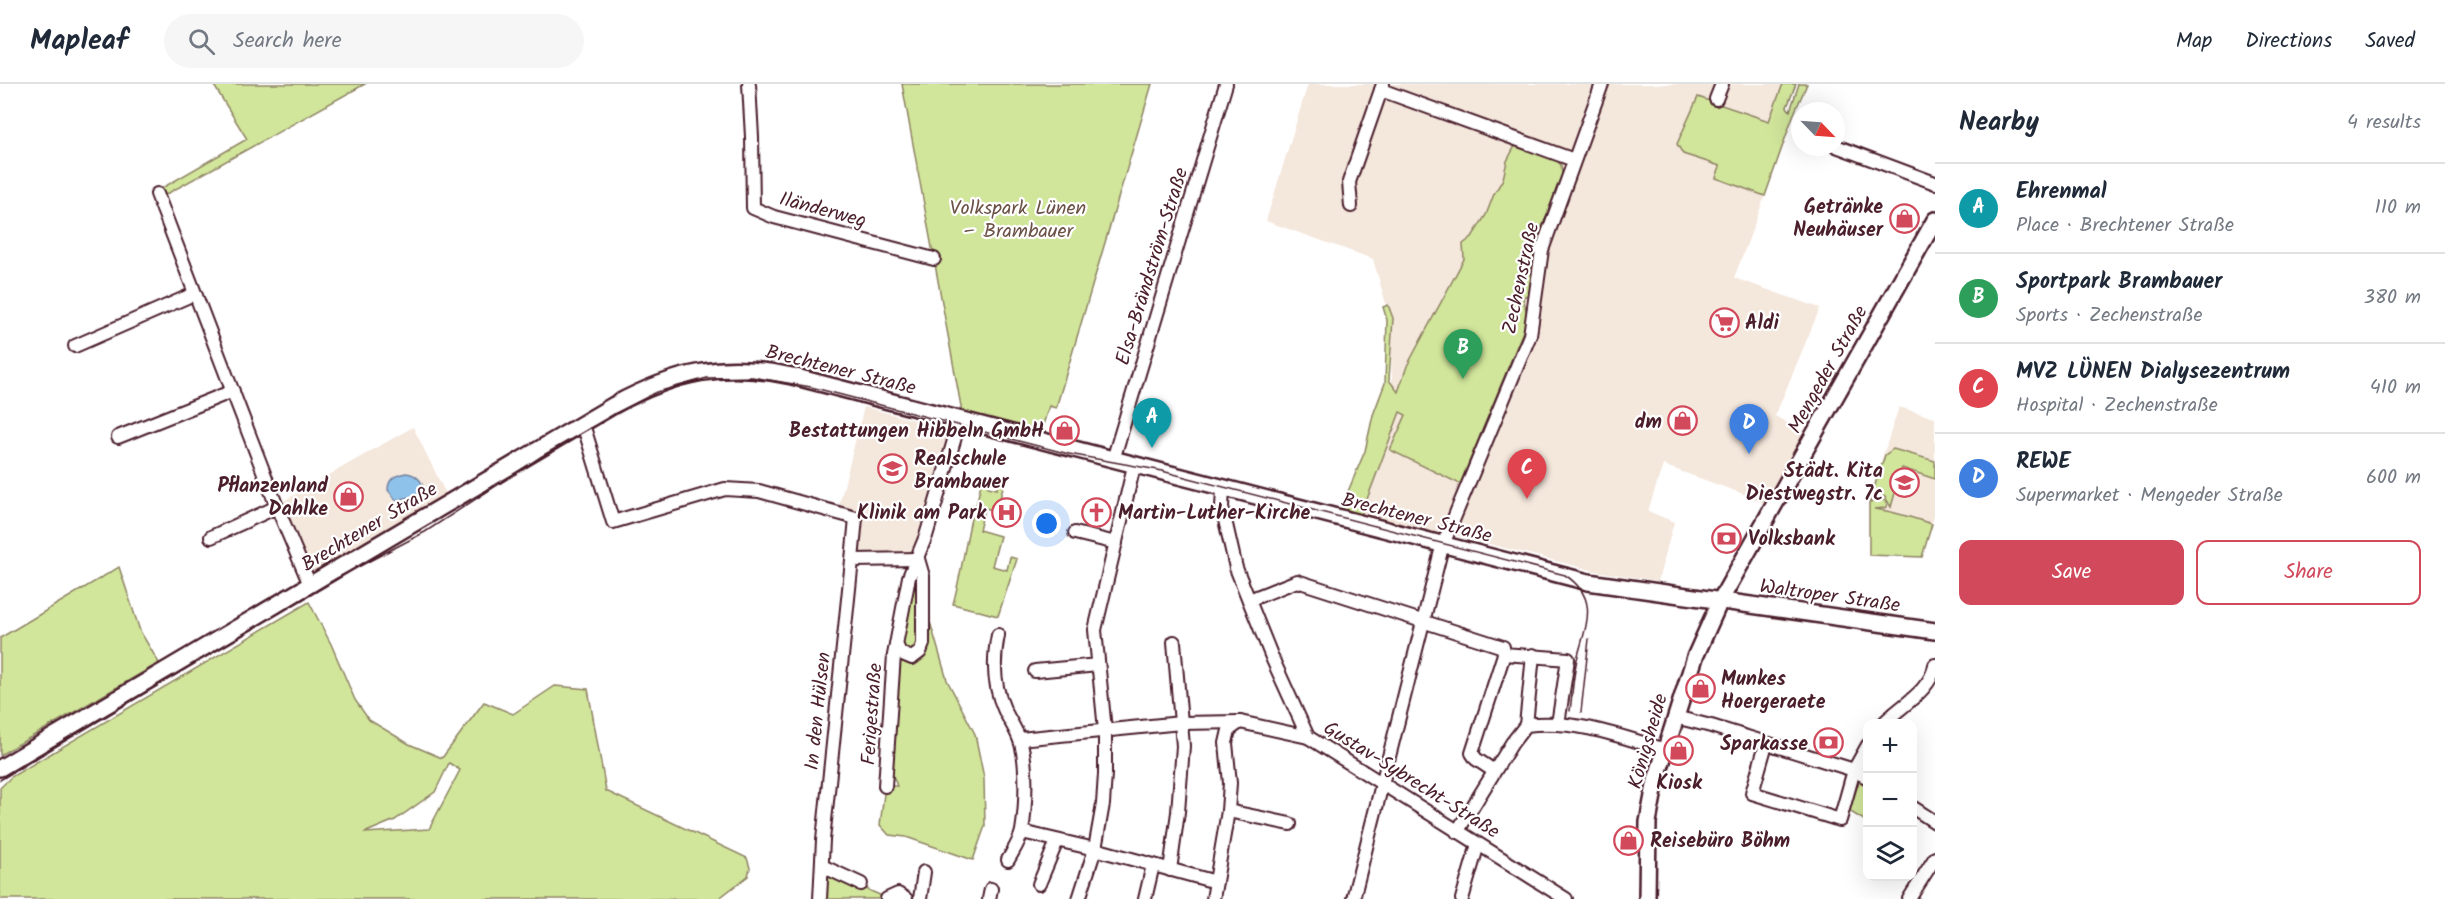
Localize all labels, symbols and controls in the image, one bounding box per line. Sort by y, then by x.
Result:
search box [164,14,584,68]
text: Mapleaf [30,19,128,64]
text: Search here [233,24,342,59]
icon: search [185,25,218,58]
text: Map [2176,25,2212,58]
text: Directions [2245,25,2332,58]
text: Saved [2365,25,2415,58]
north arrow [1791,102,1845,156]
text: Nearby [1959,102,2039,144]
text: 4 results [2347,107,2421,139]
street label: Elsa-Brändström-Straße [1108,164,1198,369]
text: Ehrenmal [2016,175,2107,210]
street label: Iländerweg [775,184,869,238]
place label: Getränke Neuhäuser [1793,192,1884,247]
text: A [1972,192,1985,224]
text: 110 m [2375,192,2421,224]
park label: Volkspark Lünen – Brambauer [950,193,1086,248]
shop icon: Getränke Neuhäuser [1888,202,1920,234]
text: Place · Brechtener Straße [2016,210,2234,242]
street label: Zechenstraße [1494,220,1549,337]
text: Sportpark Brambauer [2016,265,2222,300]
text: B [1972,282,1985,314]
text: 380 m [2364,282,2421,314]
street label: Mengeder Straße [1780,300,1877,440]
text: Sports · Zechenstraße [2016,300,2203,332]
supermarket icon: Aldi [1708,306,1740,338]
place label: Aldi [1745,308,1780,340]
pin: B [1444,330,1482,379]
street label: Brechtener Straße [762,337,919,405]
text: MVZ LÜNEN Dialysezentrum [2016,355,2290,390]
text: C [1972,372,1985,404]
text: 410 m [2370,372,2421,404]
text: Hospital · Zechenstraße [2016,390,2218,422]
pin: A [1132,398,1172,448]
pin: D [1730,404,1768,454]
shop icon: dm [1667,405,1699,437]
place label: dm [1635,407,1662,439]
shop icon: Bestattungen Hibbeln GmbH [1049,414,1081,446]
place label: Bestattungen Hibbeln GmbH [789,416,1044,448]
place label: Realschule Brambauer [914,444,1009,499]
text: REWE [2016,445,2071,480]
pin: C [1508,450,1546,499]
school or university icon: Realschule Brambauer [877,453,909,485]
place label: Städt. Kita Diestwegstr. 7c [1746,456,1883,511]
text: D [1972,462,1985,494]
text: 600 m [2366,462,2421,494]
school or university icon: Städt. Kita Diestwegstr. 7c [1888,466,1920,498]
place label: Pflanzenland Dahlke [218,471,329,526]
street label: Brechtener Straße [296,474,444,581]
text: Supermarket · Mengeder Straße [2016,480,2283,512]
shop icon: Pflanzenland Dahlke [333,481,365,513]
street label: Brechtener Straße [1338,485,1495,553]
hospital icon: Klinik am Park [991,496,1023,528]
church icon: Martin-Luther-Kirche [1081,496,1113,528]
place label: Klinik am Park [857,498,987,530]
place label: Martin-Luther-Kirche [1118,498,1311,530]
your location [1032,509,1061,538]
bank icon: Volksbank [1711,522,1743,554]
place label: Volksbank [1748,524,1836,556]
button: Save [1959,540,2184,605]
button: Share [2196,540,2421,605]
street label: Waltroper Straße [1757,571,1902,623]
street label: In den Hülsen [797,651,841,772]
street label: Ferigestraße [853,662,893,766]
place label: Munkes Hoergeraete [1721,664,1826,719]
shop icon: Munkes Hoergeraete [1684,673,1716,705]
street label: Königsheide [1620,690,1678,793]
street label: Gustav-Sybrecht-Straße [1316,713,1505,848]
map controls [1863,719,1917,881]
button: + [1863,719,1917,773]
bank icon: Sparkasse [1813,727,1845,759]
place label: Sparkasse [1720,729,1808,761]
shop icon: Kiosk [1663,735,1695,767]
place label: Kiosk [1656,768,1703,800]
button: − [1863,773,1917,827]
shop icon: Reisebüro Böhm [1613,824,1645,856]
place label: Reisebüro Böhm [1650,826,1790,858]
button: layers [1863,827,1917,881]

